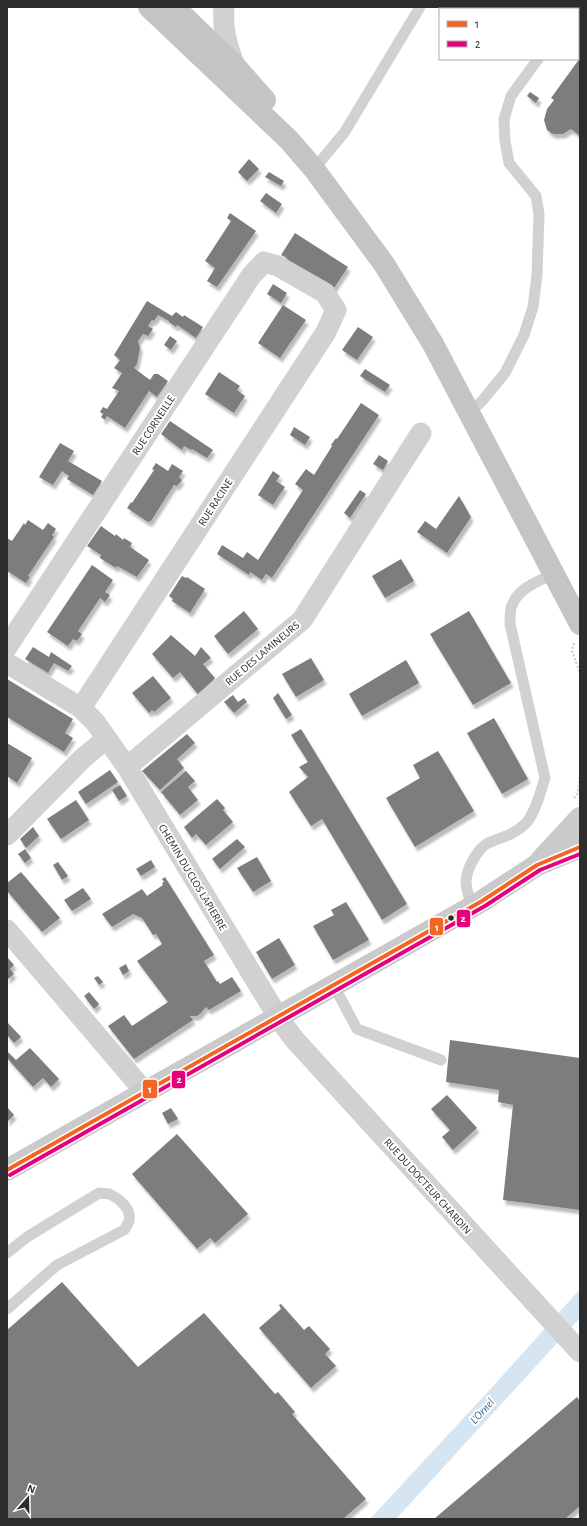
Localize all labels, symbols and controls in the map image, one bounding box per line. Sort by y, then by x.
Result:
legend [439,8,579,60]
text: 1 [475,18,479,30]
text: 2 [475,38,481,50]
street label: RUE CORNEILLE [130,393,177,457]
street label: RUE RACINE [196,476,235,528]
street label: RUE DES LAMINEURS [223,619,301,687]
street label: CHEMIN DU CLOS LAPIERRE [157,822,229,933]
line badge: 2 [456,909,471,928]
unlabelled marker [446,913,456,923]
text: 2 [460,913,466,924]
line badge: 1 [429,917,444,936]
text: 1 [435,922,439,933]
line badge: 2 [171,1070,186,1089]
text: 2 [176,1074,182,1085]
line badge: 1 [142,1079,158,1099]
text: 1 [148,1084,152,1095]
street label: RUE DU DOCTEUR CHARDIN [382,1136,473,1236]
water label: L'Ornel [468,1396,496,1426]
north arrow [8,1478,48,1518]
text: N [26,1483,37,1496]

